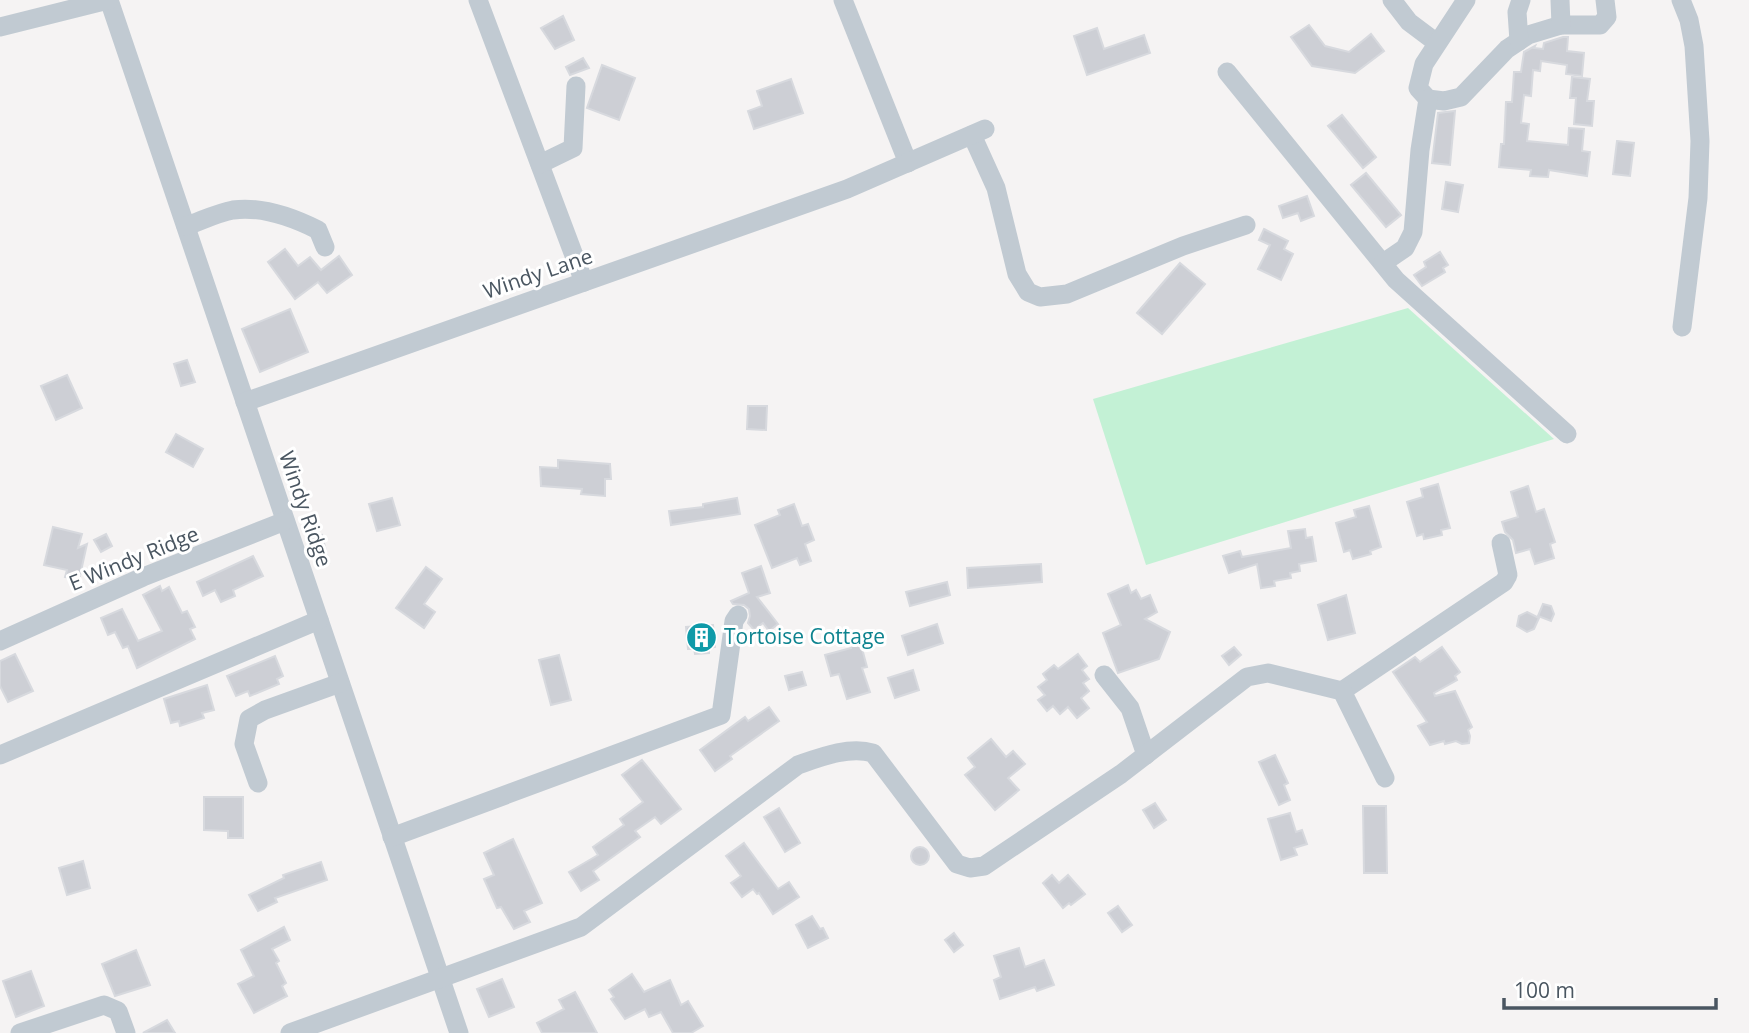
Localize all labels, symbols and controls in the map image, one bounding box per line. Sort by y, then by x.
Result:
street label: Windy Lane [479,241,596,305]
street label: Windy Ridge [273,447,339,570]
street label: E Windy Ridge [64,519,203,597]
building icon: Tortoise Cottage [684,620,718,654]
place label: Tortoise Cottage [724,622,885,650]
scale bar [1504,967,1716,1011]
text: 100 m [1514,976,1575,1004]

